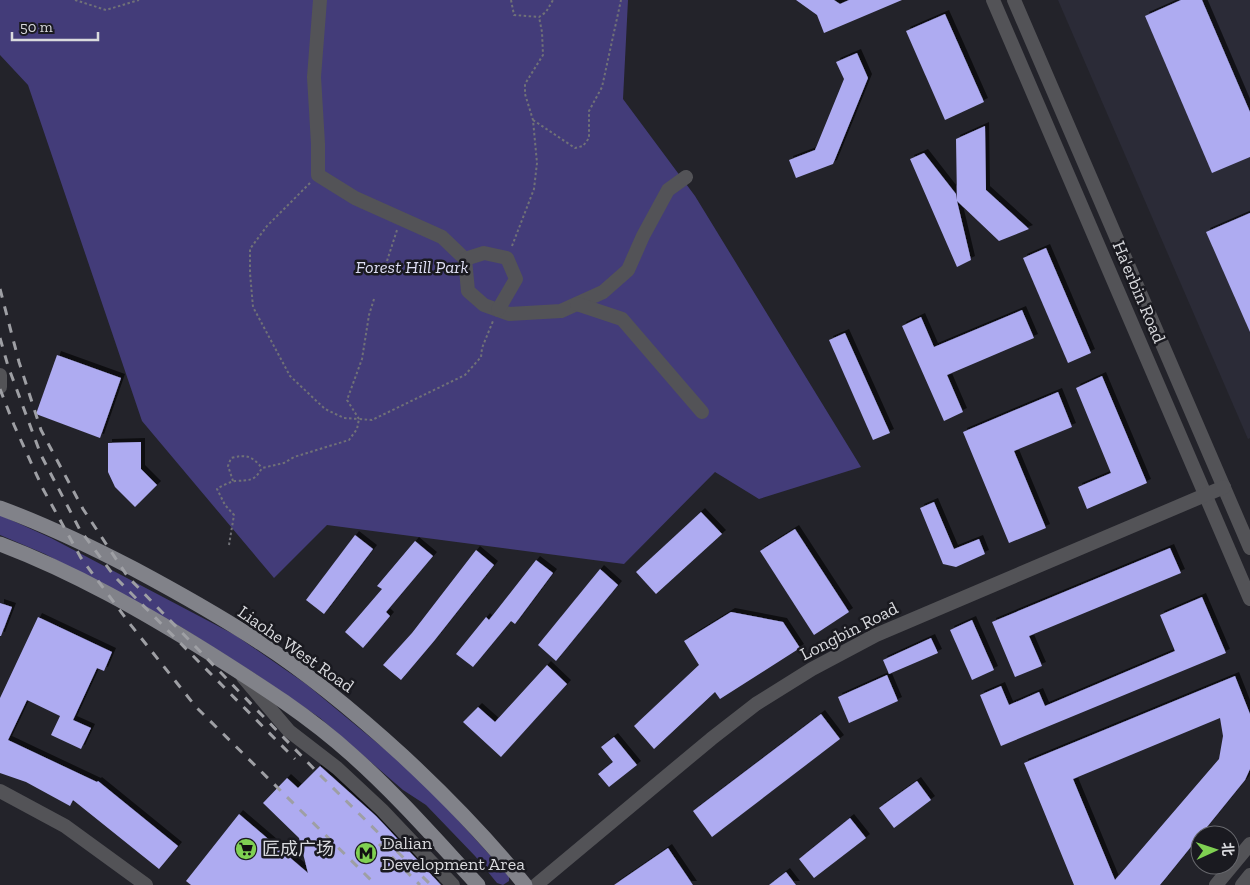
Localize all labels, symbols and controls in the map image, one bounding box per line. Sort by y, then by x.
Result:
scale bar [12,10,99,42]
text: 50 m [20,18,53,36]
street label: Ha'erbin Road [1108,238,1170,346]
park label: Forest Hill Park [356,256,468,278]
street label: Longbin Road [796,597,902,665]
street label: Liaohe West Road [234,601,358,697]
north arrow [1190,825,1240,875]
place label: Dalian Development Area [382,832,525,875]
supermarket icon: 匠成广场 [234,837,258,861]
place label: 匠成广场 [262,838,334,860]
metro station icon: Dalian Development Area [354,841,378,865]
text: 北 [1219,842,1236,857]

